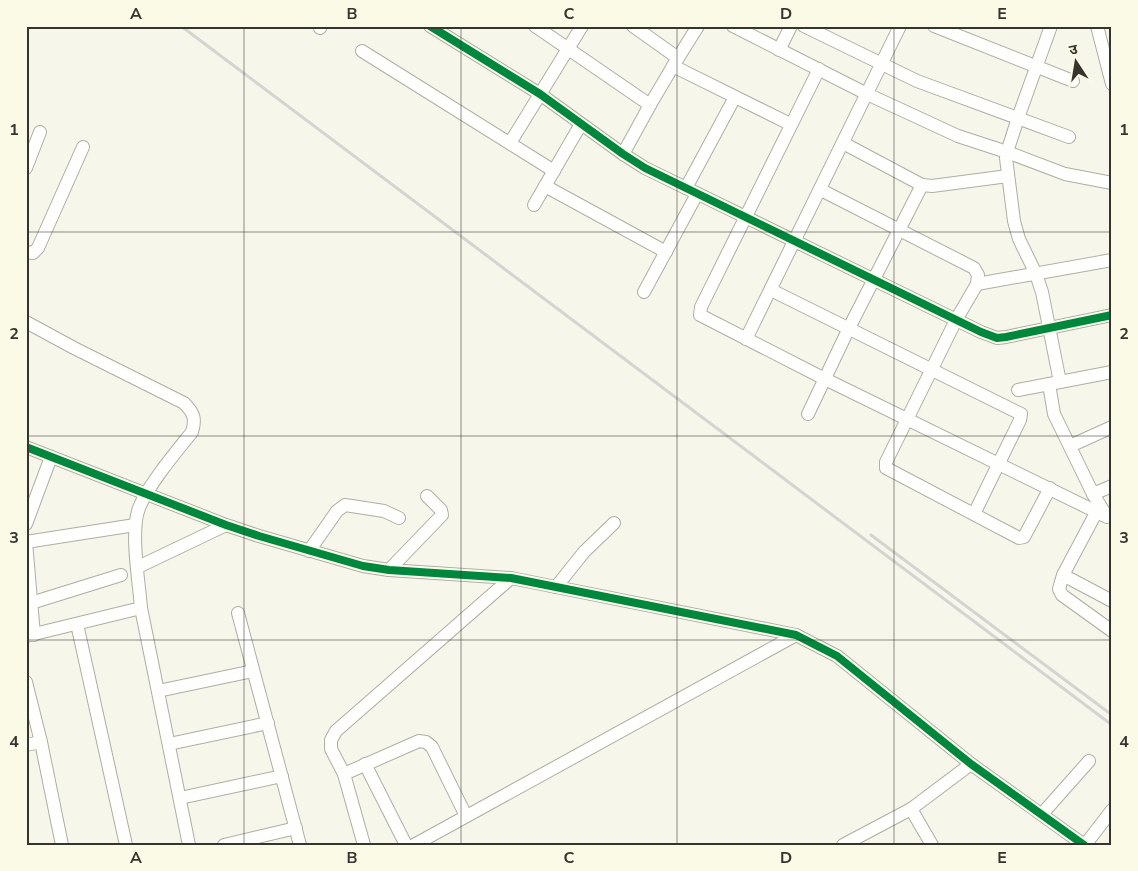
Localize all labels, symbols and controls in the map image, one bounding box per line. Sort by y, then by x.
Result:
text: A [130,3,142,25]
text: B [346,3,358,25]
text: C [564,3,575,25]
text: D [780,3,792,25]
text: E [997,3,1007,25]
north arrow [1050,38,1100,88]
text: उ [1067,39,1080,60]
text: 1 [9,119,19,141]
text: 1 [1119,119,1129,141]
text: 2 [9,323,19,345]
text: 2 [1119,323,1129,345]
text: 3 [9,527,19,549]
text: 3 [1119,527,1129,549]
text: 4 [9,731,19,753]
text: 4 [1119,731,1129,753]
text: A [130,847,142,869]
text: B [346,847,358,869]
text: C [564,847,575,869]
text: D [780,847,792,869]
text: E [997,847,1007,869]

